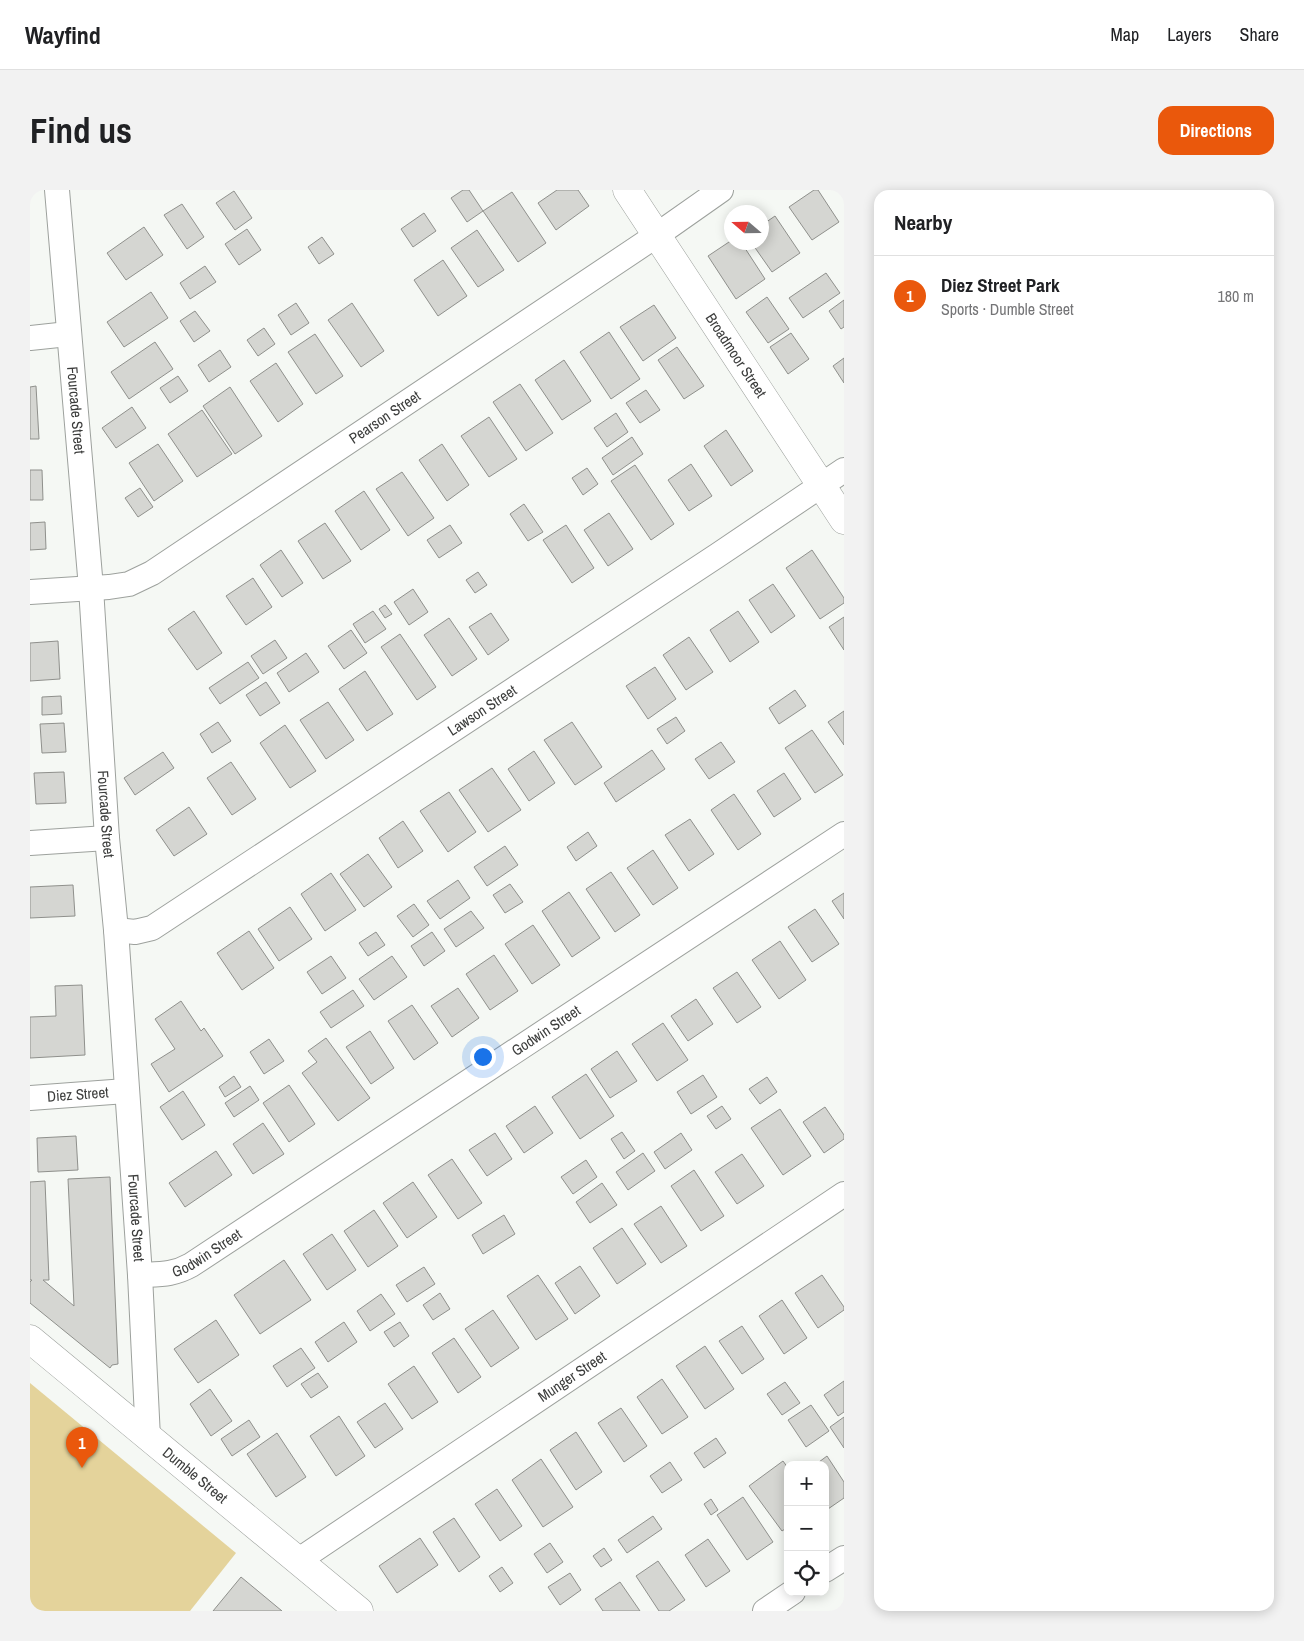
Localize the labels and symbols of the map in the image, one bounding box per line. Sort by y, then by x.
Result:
north arrow [724,205,769,250]
street label: Broadmoor Street [701,309,772,402]
street label: Fourcade Street [62,366,91,455]
street label: Pearson Street [345,385,425,448]
street label: Lawson Street [443,679,521,740]
street label: Fourcade Street [93,770,120,859]
street label: Godwin Street [507,999,585,1061]
your location [470,1044,496,1070]
street label: Diez Street [46,1081,110,1107]
street label: Fourcade Street [123,1173,150,1263]
street label: Godwin Street [169,1223,246,1282]
street label: Munger Street [534,1345,611,1407]
pin: 1 [66,1427,98,1468]
street label: Dumble Street [158,1442,233,1509]

